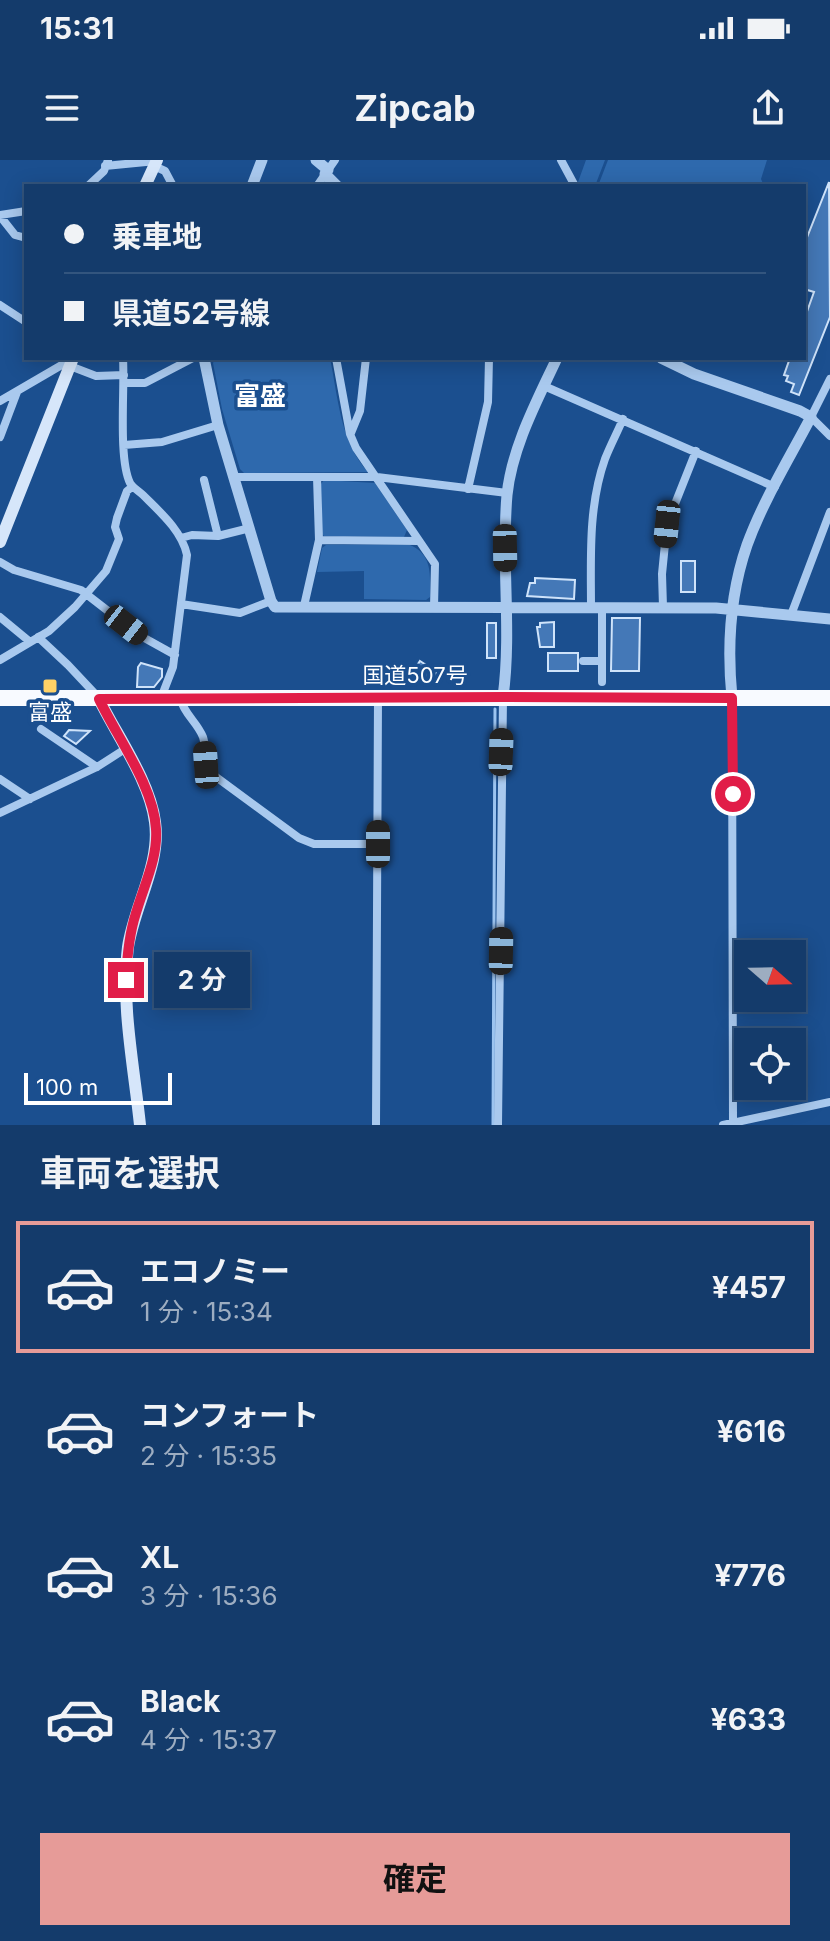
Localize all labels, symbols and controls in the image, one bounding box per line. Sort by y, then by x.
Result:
text: 15:31 [40,10,114,46]
icon: menu [40,86,84,130]
text: Zipcab [354,86,476,130]
icon: share [746,86,790,130]
text: 乗車地 [112,218,202,254]
text: 県道52号線 [112,295,270,331]
district label: 富盛 [234,380,286,411]
car [653,499,681,549]
car [493,524,517,572]
car [100,601,152,649]
street label: 国道507号 [362,662,468,688]
marker: 富盛 [41,677,59,695]
place label: 富盛 [28,699,72,725]
car [488,728,514,776]
car [192,740,220,790]
route start [715,776,751,812]
car [366,820,390,868]
car [489,927,513,975]
north arrow [734,940,806,1012]
map controls [734,940,806,1100]
callout: 2 分 [154,952,250,1008]
route end [108,962,144,998]
text: 2 分 [178,964,226,995]
button: locate [734,1028,806,1100]
scale bar [24,1069,172,1105]
text: 100 m [36,1074,98,1100]
text: 車両を選択 [40,1151,220,1195]
icon: car [44,1251,116,1323]
text: エコノミー [140,1253,290,1289]
text: ¥457 [712,1269,786,1305]
text: 1 分 · 15:34 [140,1296,273,1327]
icon: car [44,1395,116,1467]
text: コンフォート [140,1397,319,1433]
text: ¥616 [717,1413,786,1449]
text: 2 分 · 15:35 [140,1440,277,1471]
icon: car [44,1539,116,1611]
text: XL [140,1539,179,1575]
text: ¥776 [714,1557,786,1593]
text: 3 分 · 15:36 [140,1580,278,1611]
icon: car [44,1683,116,1755]
text: Black [140,1683,220,1719]
text: ¥633 [711,1701,786,1737]
text: 4 分 · 15:37 [140,1724,277,1755]
button: 確定 [40,1833,790,1925]

